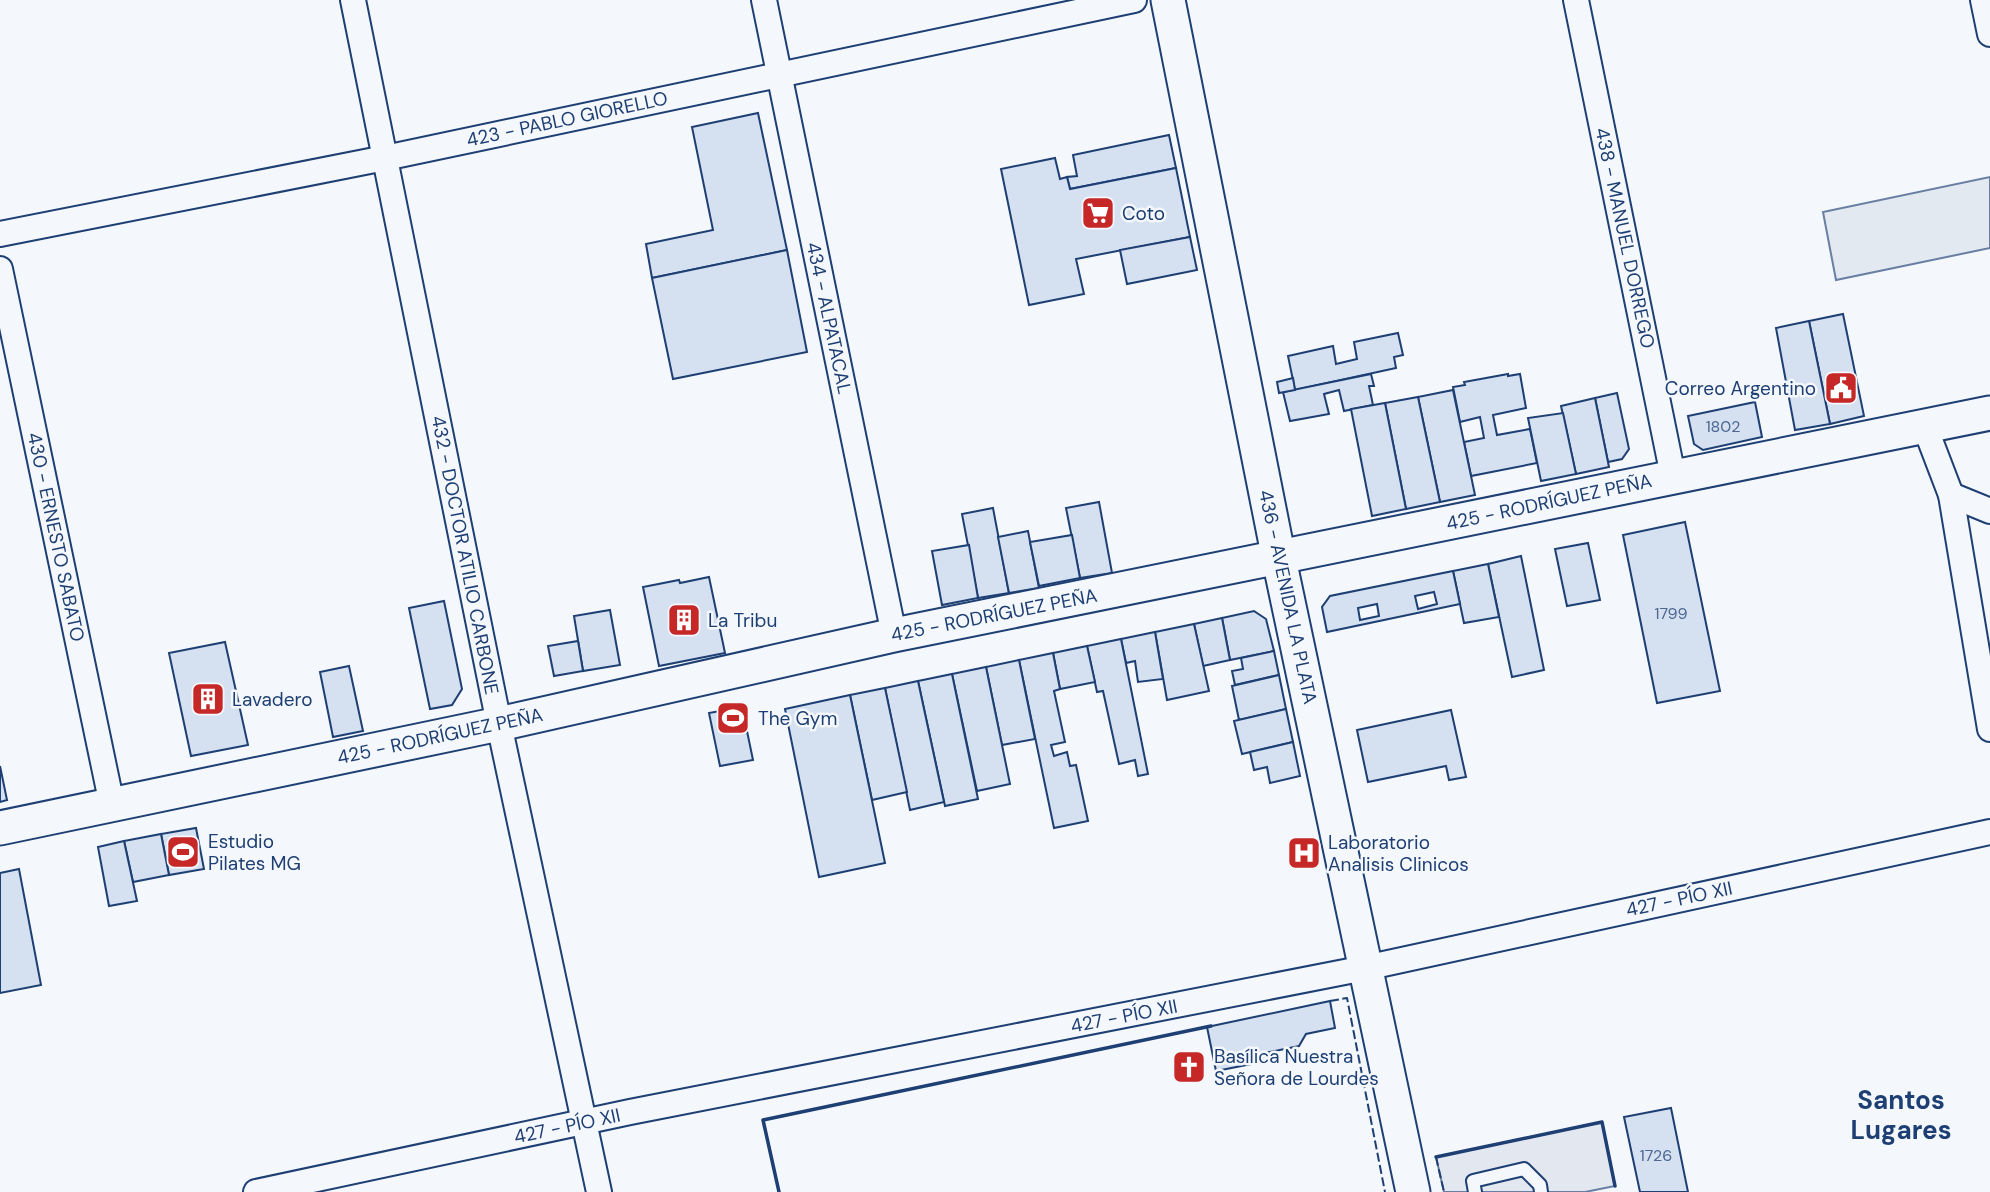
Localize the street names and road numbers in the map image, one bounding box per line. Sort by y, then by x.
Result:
street label: 423 - PABLO GIORELLO [464,85,670,153]
street label: 438 - MANUEL DORREGO [1589,125,1661,351]
street label: 434 - ALPATACAL [801,240,857,396]
street label: 432 - DOCTOR ATILIO CARBONE [426,413,504,697]
street label: 430 - ERNESTO SABATO [22,430,90,644]
street label: 425 - RODRÍGUEZ PEÑA [1444,468,1655,536]
street label: 436 - AVENIDA LA PLATA [1253,488,1323,707]
street label: 425 - RODRÍGUEZ PEÑA [889,583,1100,647]
street label: 425 - RODRÍGUEZ PEÑA [335,702,546,770]
street label: 427 - PÍO XII [1623,876,1735,922]
street label: 427 - PÍO XII [1068,993,1180,1039]
street label: 427 - PÍO XII [511,1103,623,1149]

